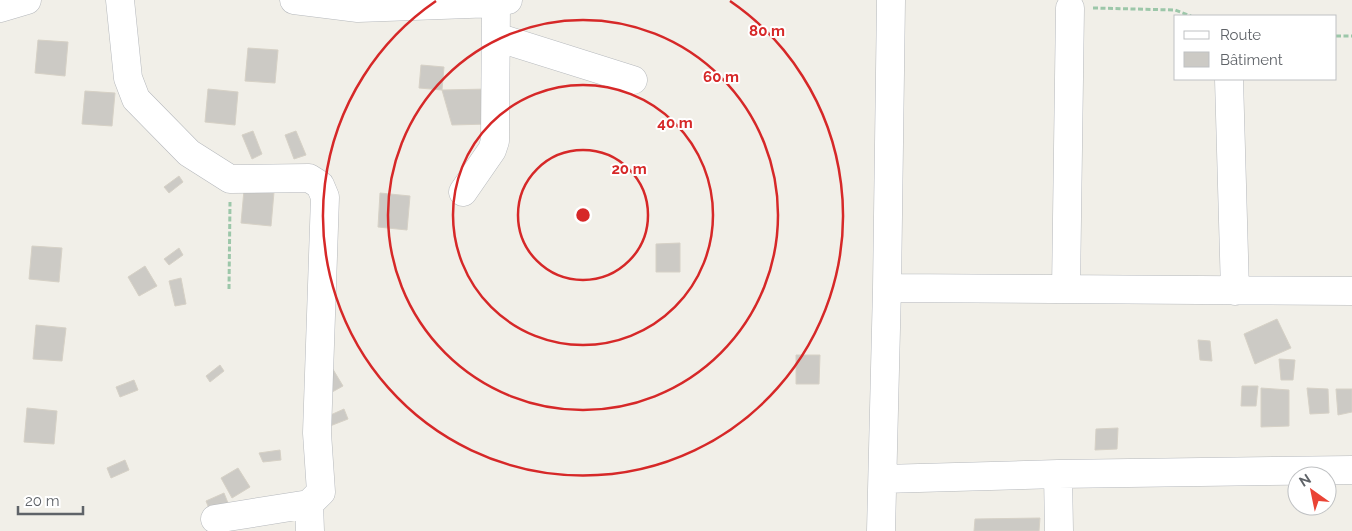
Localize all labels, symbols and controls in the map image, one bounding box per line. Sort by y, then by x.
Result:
legend [1174,15,1337,80]
text: 80 m [749,22,785,40]
text: Route [1220,26,1261,44]
text: Bâtiment [1220,51,1283,69]
text: 60 m [703,68,739,86]
text: 40 m [657,114,693,132]
text: 20 m [611,160,647,178]
centre of rings [574,206,592,224]
north arrow [1287,466,1337,516]
text: N [1296,470,1314,490]
scale bar [18,484,82,516]
text: 20 m [25,492,60,510]

